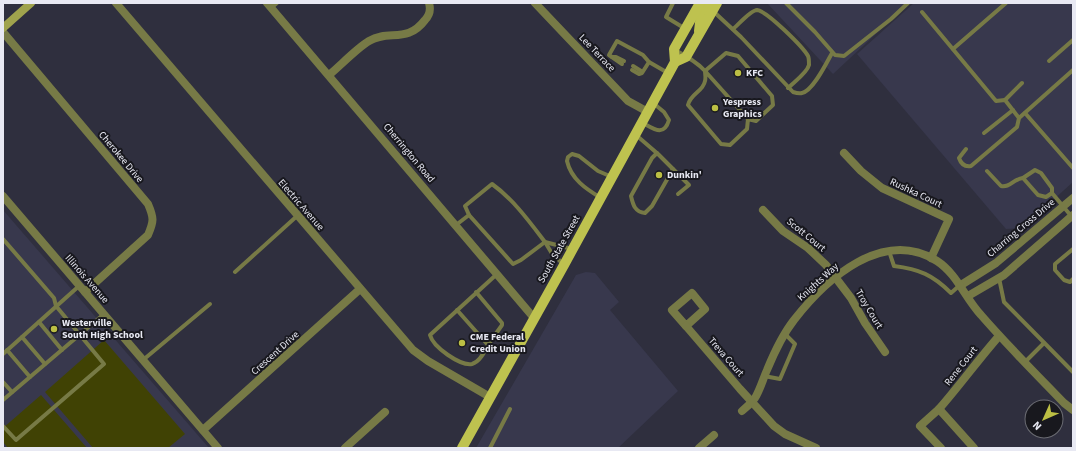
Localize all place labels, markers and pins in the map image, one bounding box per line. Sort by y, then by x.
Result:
place label: KFC [746,66,763,80]
marker: KFC [733,68,743,78]
place label: Yespress Graphics [722,95,762,121]
marker: Yespress Graphics [710,103,720,113]
place label: Dunkin' [667,168,702,182]
marker: Dunkin' [654,170,664,180]
place label: Westerville South High School [62,316,143,342]
marker: Westerville South High School [49,324,59,334]
place label: CME Federal Credit Union [470,330,526,356]
marker: CME Federal Credit Union [457,338,467,348]

